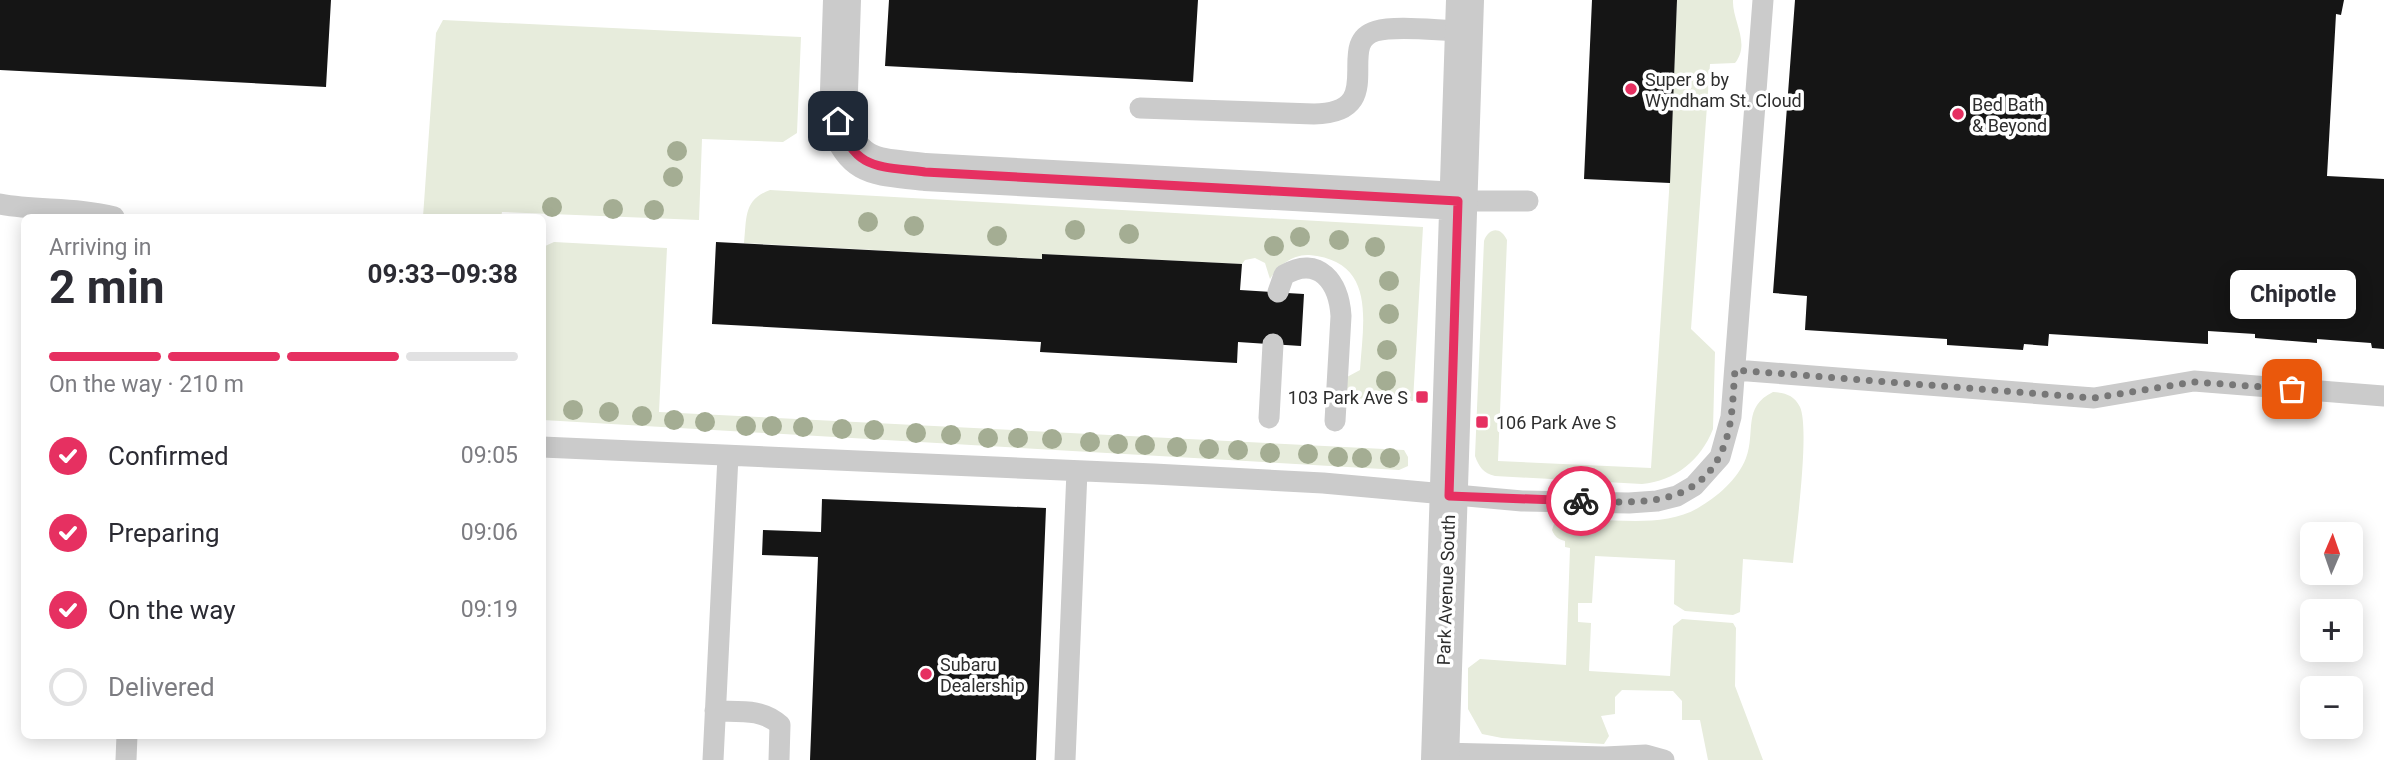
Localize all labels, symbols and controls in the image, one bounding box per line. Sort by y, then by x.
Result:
place label: Super 8 by Wyndham St. Cloud [1645,69,1802,111]
marker: Super 8 by Wyndham St. Cloud [1623,81,1639,97]
pin [808,91,868,151]
place label: Bed Bath & Beyond [1972,94,2047,136]
icon: home [819,102,857,140]
marker: Bed Bath & Beyond [1950,106,1966,122]
text: Arriving in [49,234,152,261]
text: 09:33–09:38 [368,259,518,289]
text: 2 min [49,260,165,314]
callout: Chipotle [2229,270,2355,319]
text: Chipotle [2250,281,2336,308]
pin [2262,359,2322,419]
icon: bag [2273,370,2311,408]
text: On the way · 210 m [49,371,244,398]
place label: 103 Park Ave S [1288,387,1408,408]
marker: 103 Park Ave S [1414,389,1430,405]
place label: 106 Park Ave S [1496,412,1616,433]
marker: 106 Park Ave S [1474,414,1490,430]
icon: check [49,437,87,475]
text: Confirmed [108,441,229,471]
text: 09:05 [461,442,518,469]
courier [1546,466,1616,536]
icon: bike [1562,482,1600,520]
icon: check [49,514,87,552]
street label: Park Avenue South [1433,514,1459,666]
text: Preparing [108,518,220,548]
text: 09:06 [461,519,518,546]
north arrow [2300,522,2362,584]
map controls [2300,522,2363,739]
icon: check [49,591,87,629]
text: On the way [108,595,236,625]
text: 09:19 [461,596,518,623]
button: + [2300,599,2363,662]
place label: Subaru Dealership [940,654,1025,696]
marker: Subaru Dealership [918,666,934,682]
text: Delivered [108,672,215,702]
button: − [2300,676,2363,739]

